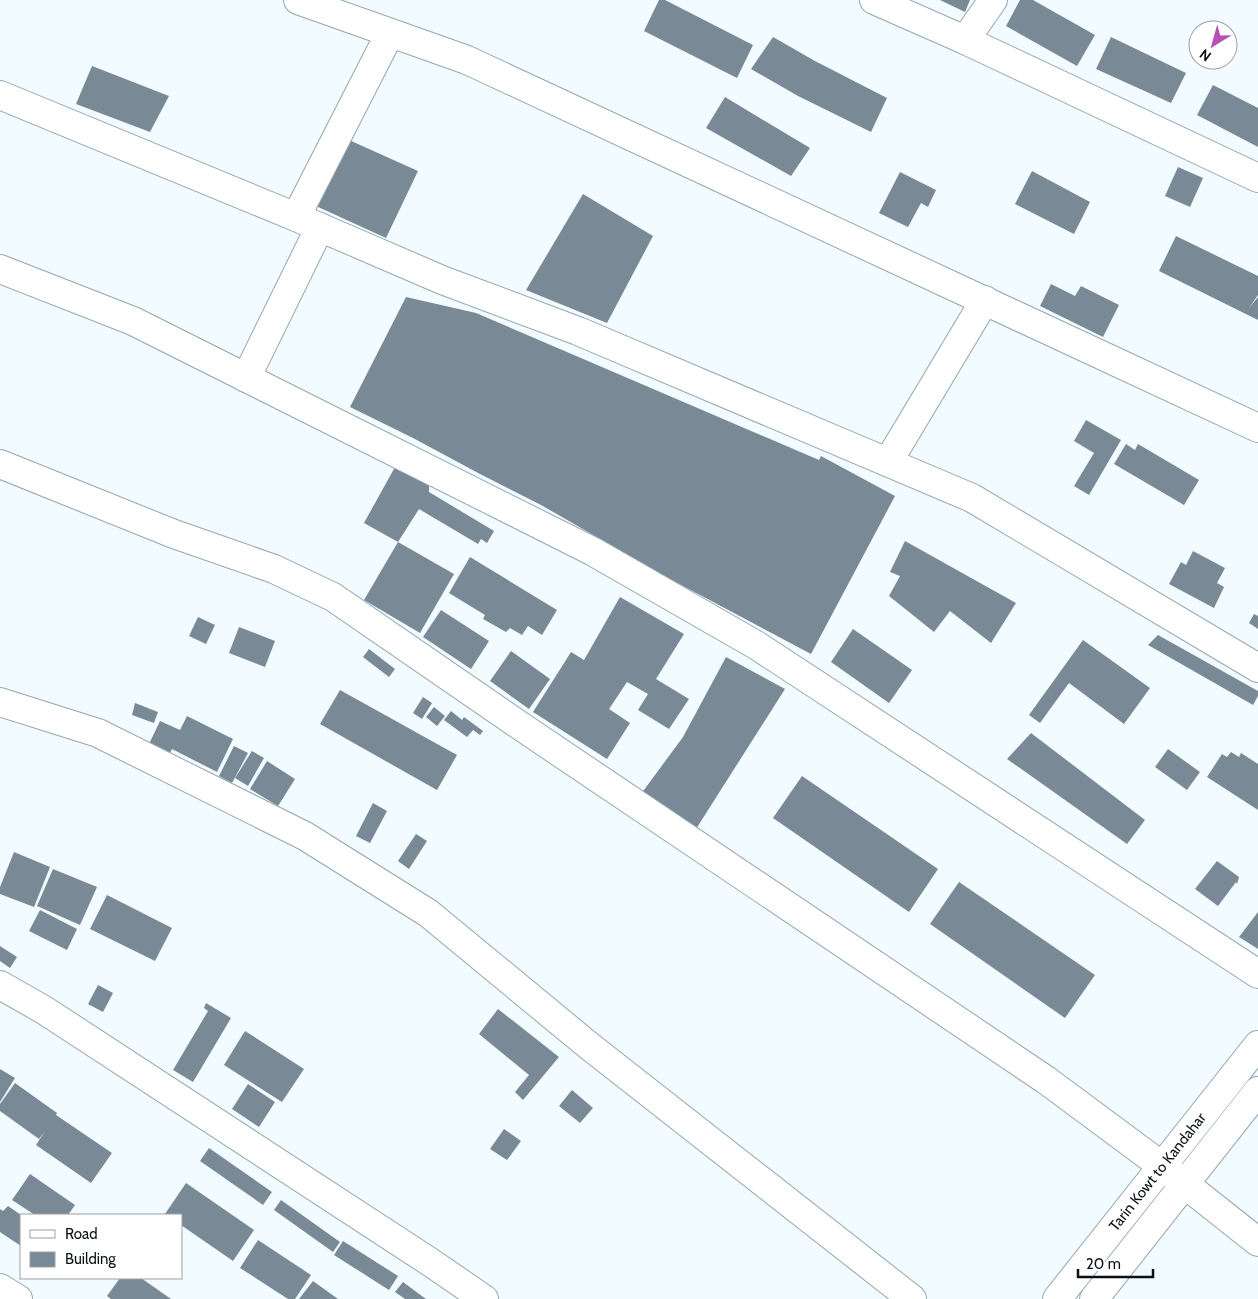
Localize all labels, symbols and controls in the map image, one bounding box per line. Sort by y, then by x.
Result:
north arrow [1188,20,1238,70]
text: N [1196,45,1215,66]
street label: Tarin Kowt to Kandahar [1105,1109,1210,1235]
legend [20,1214,182,1279]
text: Road [65,1225,98,1243]
scale bar [1078,1246,1153,1278]
text: Building [65,1250,116,1268]
text: 20 m [1086,1255,1121,1273]

